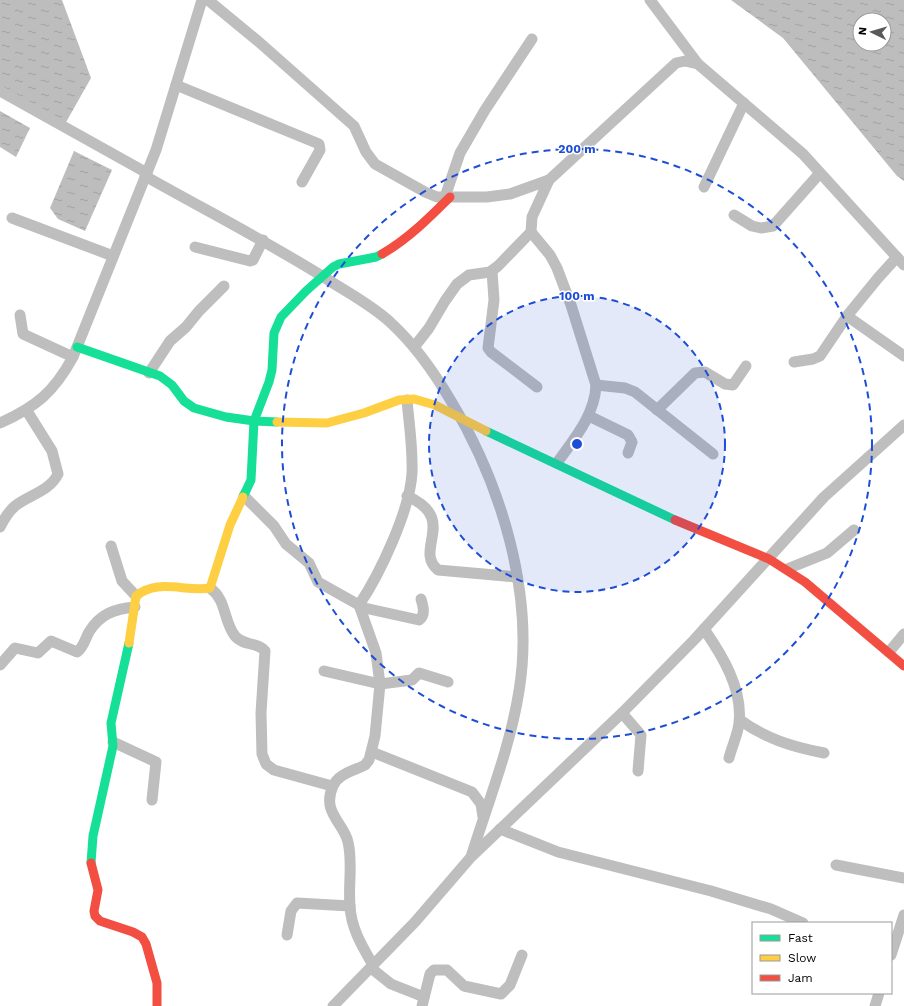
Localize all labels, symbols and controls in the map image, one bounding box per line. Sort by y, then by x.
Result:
north arrow [852,12,892,52]
text: N [856,27,869,36]
text: 200 m [558,142,596,156]
text: 100 m [559,289,595,303]
centre of rings [570,437,584,451]
legend [752,922,892,994]
text: Fast [788,931,813,945]
text: Slow [788,951,816,965]
text: Jam [788,971,813,985]

